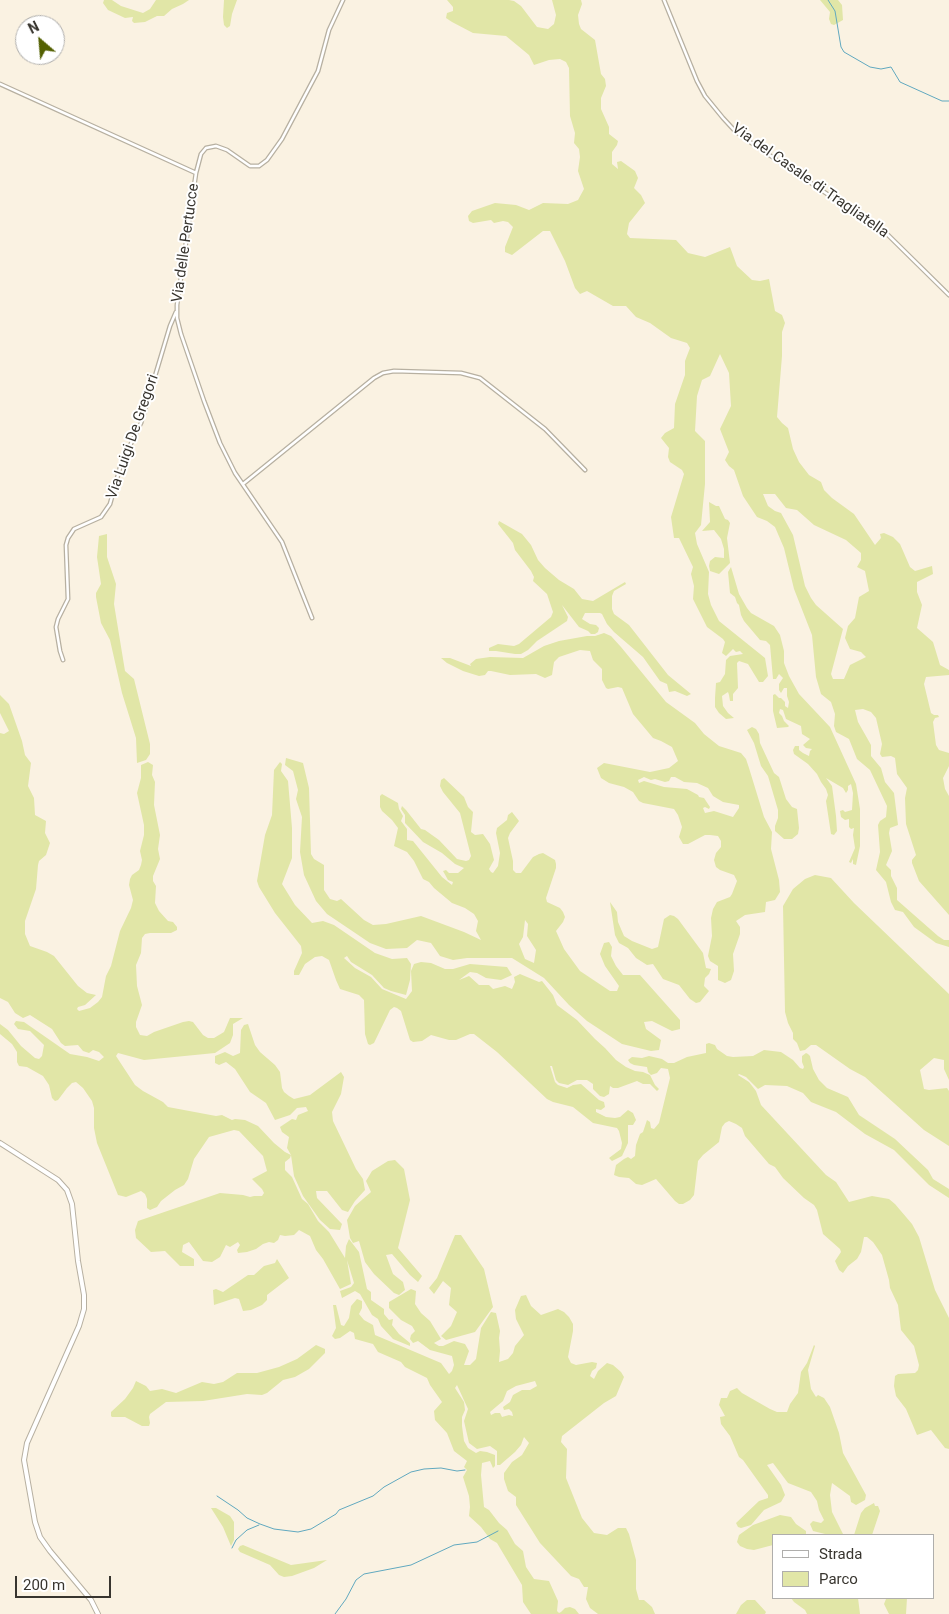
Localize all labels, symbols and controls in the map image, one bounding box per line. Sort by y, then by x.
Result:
north arrow [15,15,65,65]
text: N [26,18,42,37]
street label: Via del Casale di Tragliatella [728,120,892,242]
street label: Via delle Pertucce [169,182,203,304]
street label: Via Luigi De Gregori [103,372,163,502]
legend [772,1534,934,1599]
text: Strada [819,1545,862,1563]
scale bar [18,1566,114,1598]
text: Parco [819,1570,858,1588]
text: 200 m [23,1576,65,1594]

